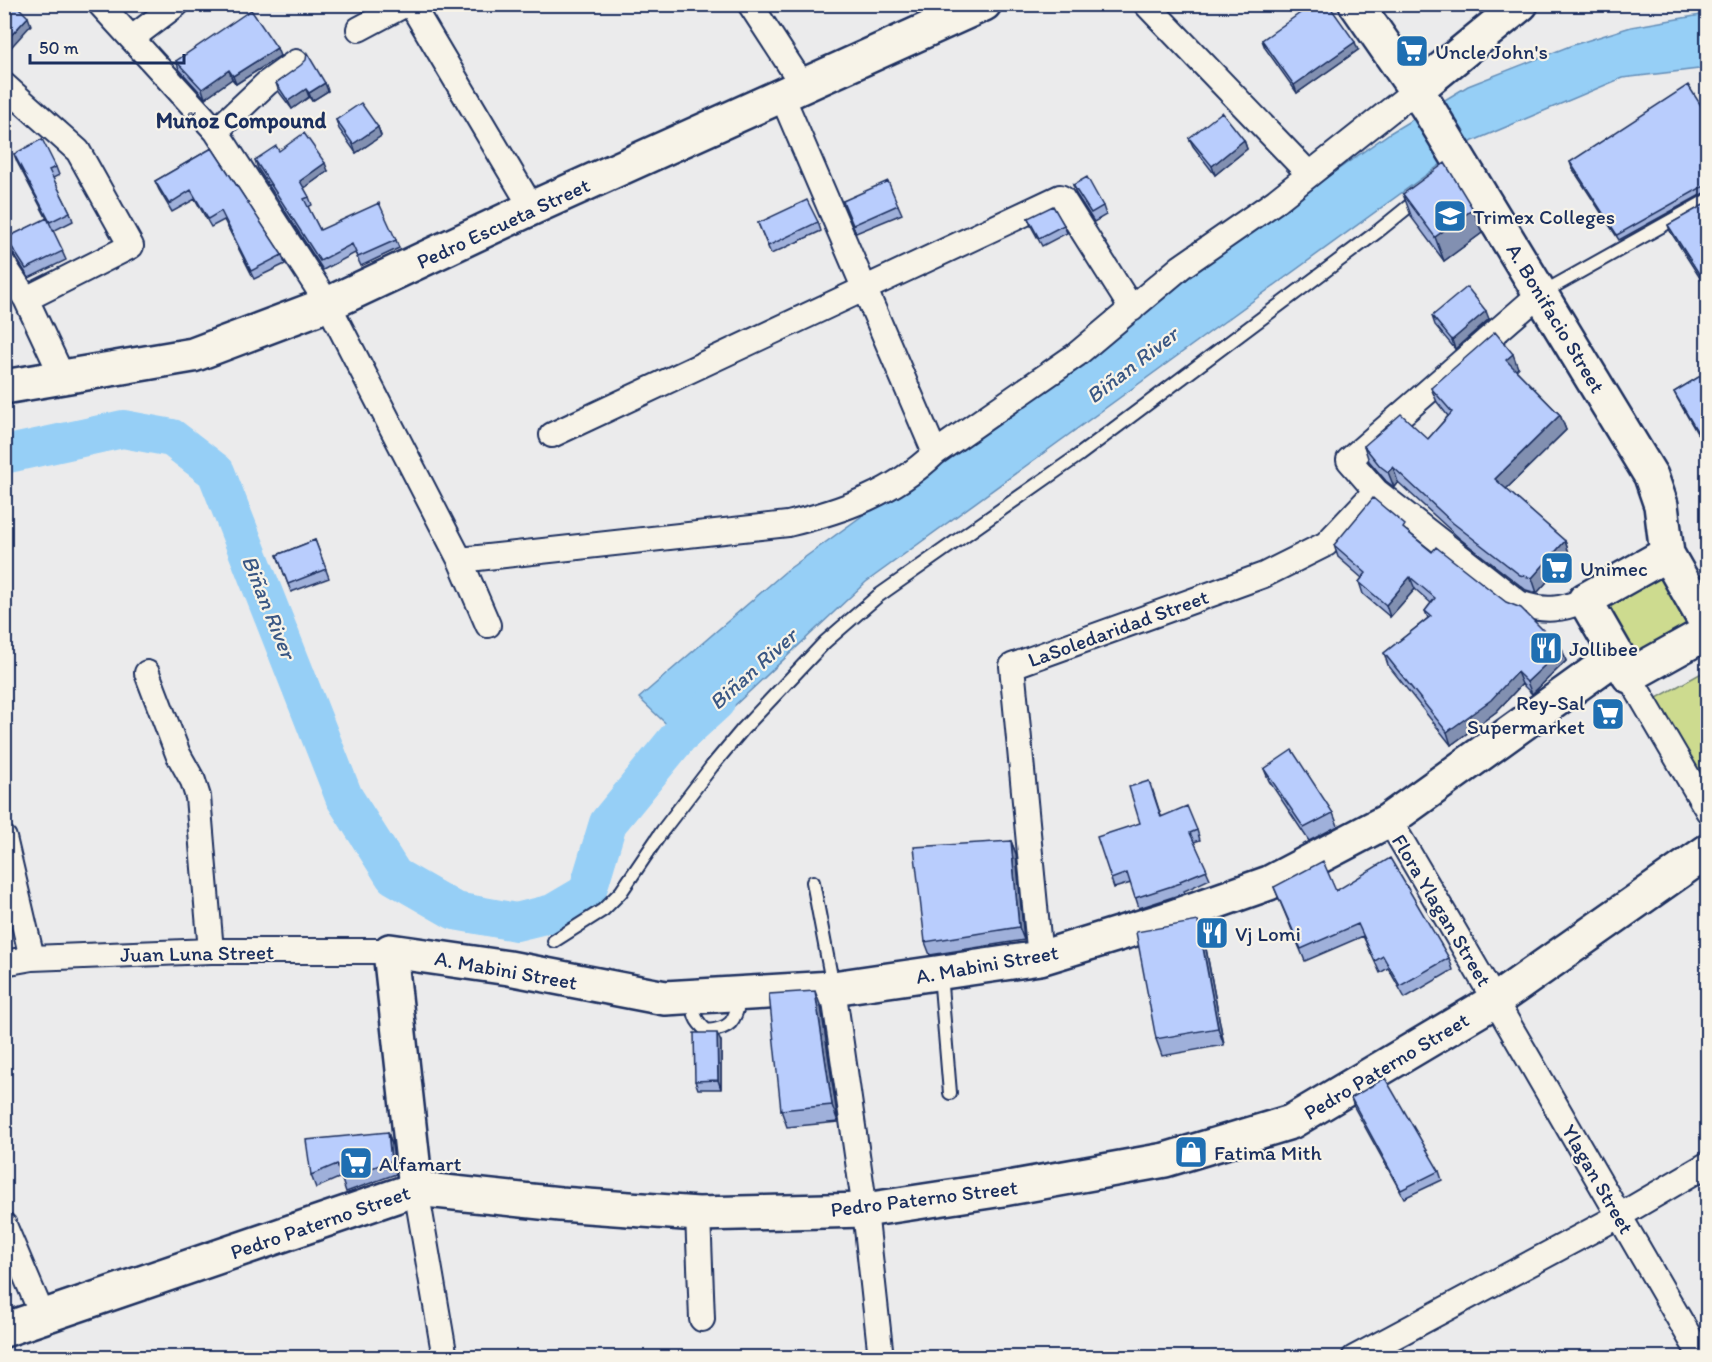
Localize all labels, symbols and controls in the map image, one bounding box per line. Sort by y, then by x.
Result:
scale bar [30,27,184,65]
supermarket icon: Uncle John's [1394,33,1430,69]
text: 50 m [39,37,79,59]
place label: Uncle John's [1435,39,1548,64]
district label: Muñoz Compound [156,107,326,134]
street label: Pedro Escueta Street [413,172,594,274]
school or university icon: Trimex Colleges [1432,198,1468,234]
place label: Trimex Colleges [1473,204,1615,229]
street label: A. Bonifacio Street [1502,239,1611,397]
water label: Biñan River [1081,319,1185,409]
supermarket icon: Unimec [1539,550,1575,586]
water label: Biñan River [236,551,303,665]
place label: Unimec [1580,556,1648,581]
street label: LaSoledaridad Street [1024,584,1212,672]
water label: Biñan River [703,621,804,716]
restaurant icon: Jollibee [1528,630,1564,666]
place label: Jollibee [1569,636,1638,661]
place label: Rey-Sal Supermarket [1467,690,1585,739]
supermarket icon: Rey-Sal Supermarket [1590,696,1626,732]
street label: Flora Ylagan Street [1387,829,1497,991]
restaurant icon: Vj Lomi [1194,915,1230,951]
place label: Vj Lomi [1235,921,1301,946]
street label: Juan Luna Street [120,939,274,967]
street label: A. Mabini Street [914,939,1060,989]
street label: A. Mabini Street [433,945,579,995]
street label: Pedro Paterno Street [1299,1007,1473,1125]
street label: Ylagan Street [1557,1120,1639,1238]
shop icon: Fatima Mith [1173,1134,1209,1170]
place label: Fatima Mith [1214,1140,1322,1165]
supermarket icon: Alfamart [338,1145,374,1181]
place label: Alfamart [379,1151,462,1176]
street label: Pedro Paterno Street [829,1174,1019,1222]
street label: Pedro Paterno Street [227,1180,413,1264]

